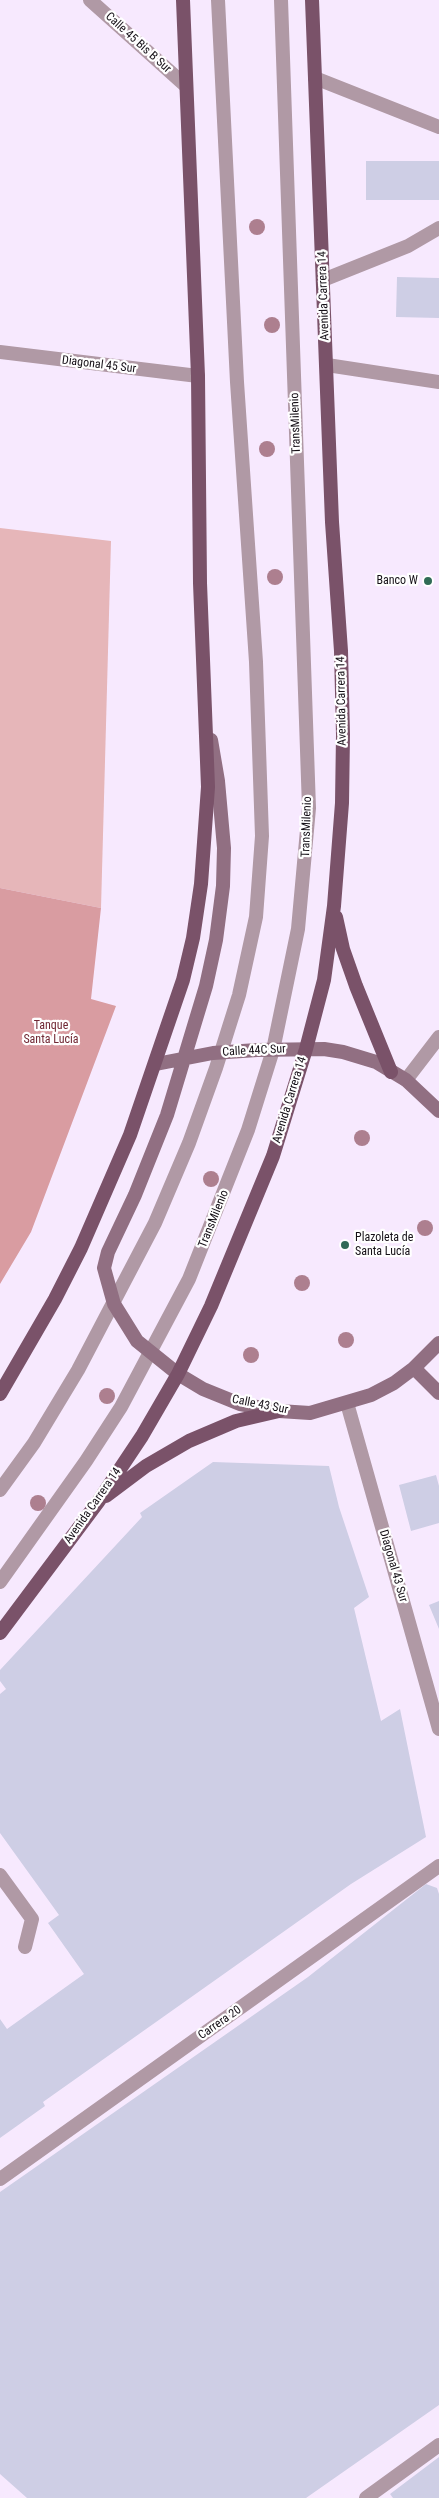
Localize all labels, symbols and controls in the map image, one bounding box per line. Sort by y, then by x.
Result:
street label: Calle 45 Bis B Sur [102,10,174,76]
street label: Avenida Carrera 14 [315,251,333,341]
street label: Diagonal 45 Sur [61,353,137,377]
street label: TransMilenio [288,392,304,454]
place label: Banco W [376,574,418,588]
marker: Banco W [422,575,434,587]
street label: Avenida Carrera 14 [334,656,350,746]
street label: TransMilenio [299,796,315,858]
park label: Tanque Santa Lucía [23,1019,79,1047]
street label: Calle 44C Sur [222,1042,286,1060]
street label: Avenida Carrera 14 [270,1055,310,1145]
street label: TransMilenio [196,1188,232,1250]
place label: Plazoleta de Santa Lucía [355,1231,413,1259]
marker: Plazoleta de Santa Lucía [339,1239,351,1251]
street label: Calle 43 Sur [231,1393,289,1417]
street label: Avenida Carrera 14 [61,1465,125,1547]
street label: Diagonal 43 Sur [376,1528,410,1604]
street label: Carrera 20 [196,2003,244,2043]

